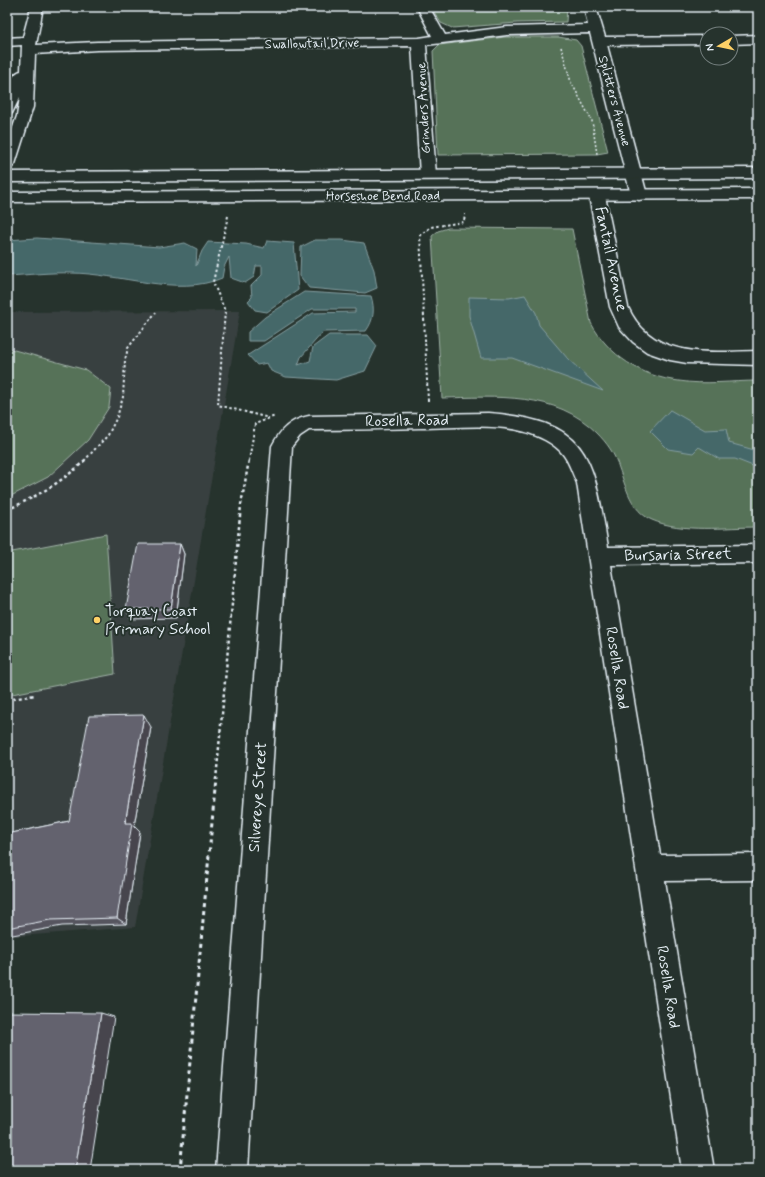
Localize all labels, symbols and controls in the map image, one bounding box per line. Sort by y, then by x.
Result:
north arrow [699,26,739,66]
street label: Swallowtail Drive [264,35,360,53]
text: N [703,43,718,52]
street label: Splitters Avenue [594,54,634,148]
street label: Grinders Avenue [413,62,435,154]
street label: Horseshoe Bend Road [326,188,440,205]
street label: Fantail Avenue [590,205,632,313]
street label: Rosella Road [365,410,449,432]
street label: Bursaria Street [624,544,733,566]
place label: Torquay Coast Primary School [105,601,211,640]
marker: Torquay Coast Primary School [92,615,102,625]
street label: Rosella Road [600,625,634,711]
street label: Silvereye Street [244,741,272,853]
street label: Rosella Road [651,944,685,1030]

